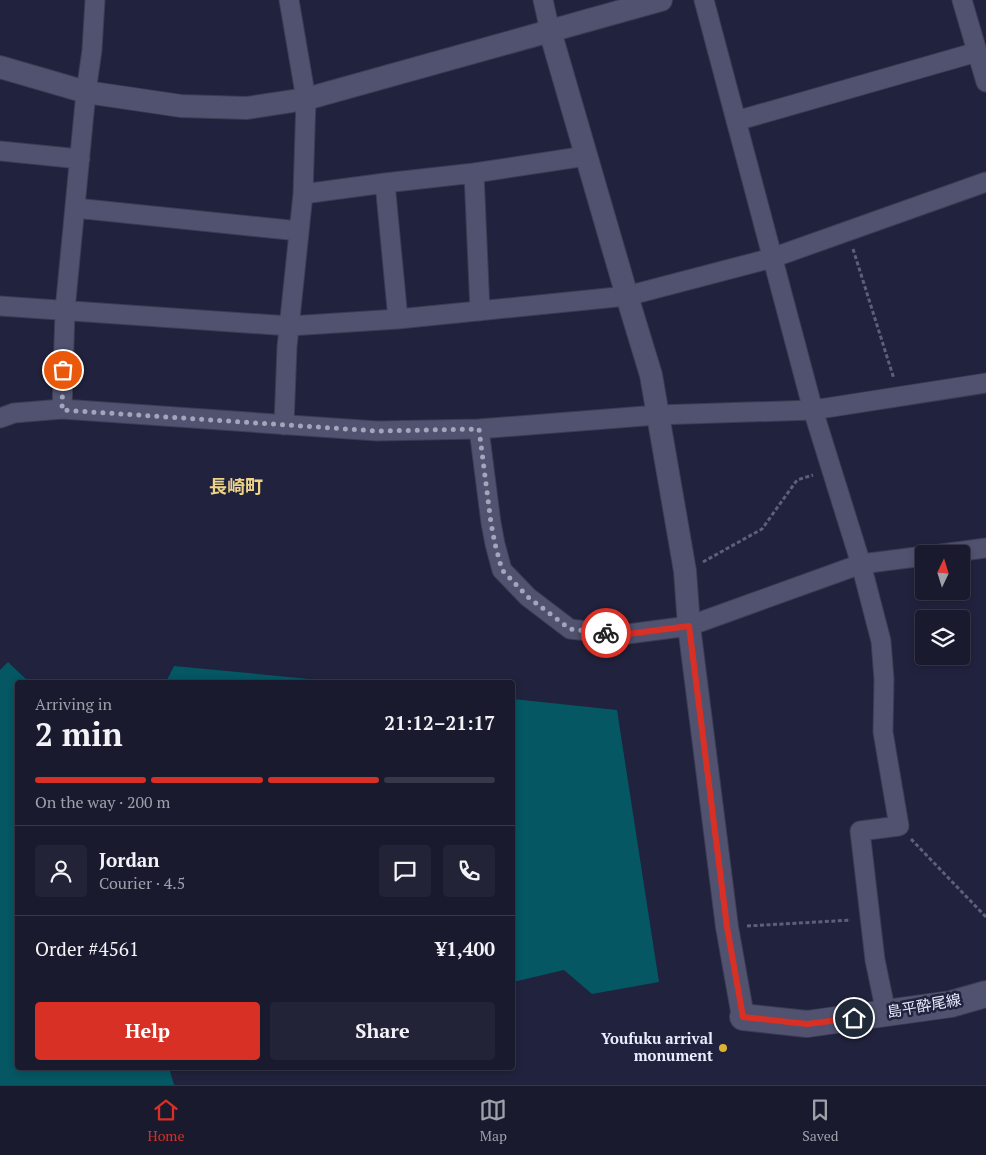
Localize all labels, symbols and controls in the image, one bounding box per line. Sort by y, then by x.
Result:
pin [42,349,84,391]
icon: bag [49,356,77,384]
district label: 長崎町 [209,474,263,498]
north arrow [915,545,970,600]
map controls [915,545,970,665]
courier [581,608,631,658]
button: layers [915,610,970,665]
icon: bike [592,619,620,647]
text: Arriving in [35,693,112,715]
text: 21:12–21:17 [384,710,495,735]
text: 2 min [35,713,123,755]
text: On the way · 200 m [35,791,170,813]
button: person [35,845,87,897]
button: chat [379,845,431,897]
button: phone [443,845,495,897]
text: Jordan [99,847,160,872]
text: Courier · 4.5 [99,872,185,894]
text: Order #4561 [35,936,139,961]
text: ¥1,400 [436,936,495,961]
street label: 島平酔尾線 [885,989,963,1021]
pin [833,997,875,1039]
button: Help [35,1002,260,1060]
button: Share [270,1002,495,1060]
icon: home [840,1004,868,1032]
place label: Youfuku arrival monument [601,1028,713,1065]
marker: Youfuku arrival monument [717,1042,729,1054]
tab: Home [147,1096,185,1145]
tab: Map [479,1096,507,1145]
tab: Saved [802,1096,839,1145]

